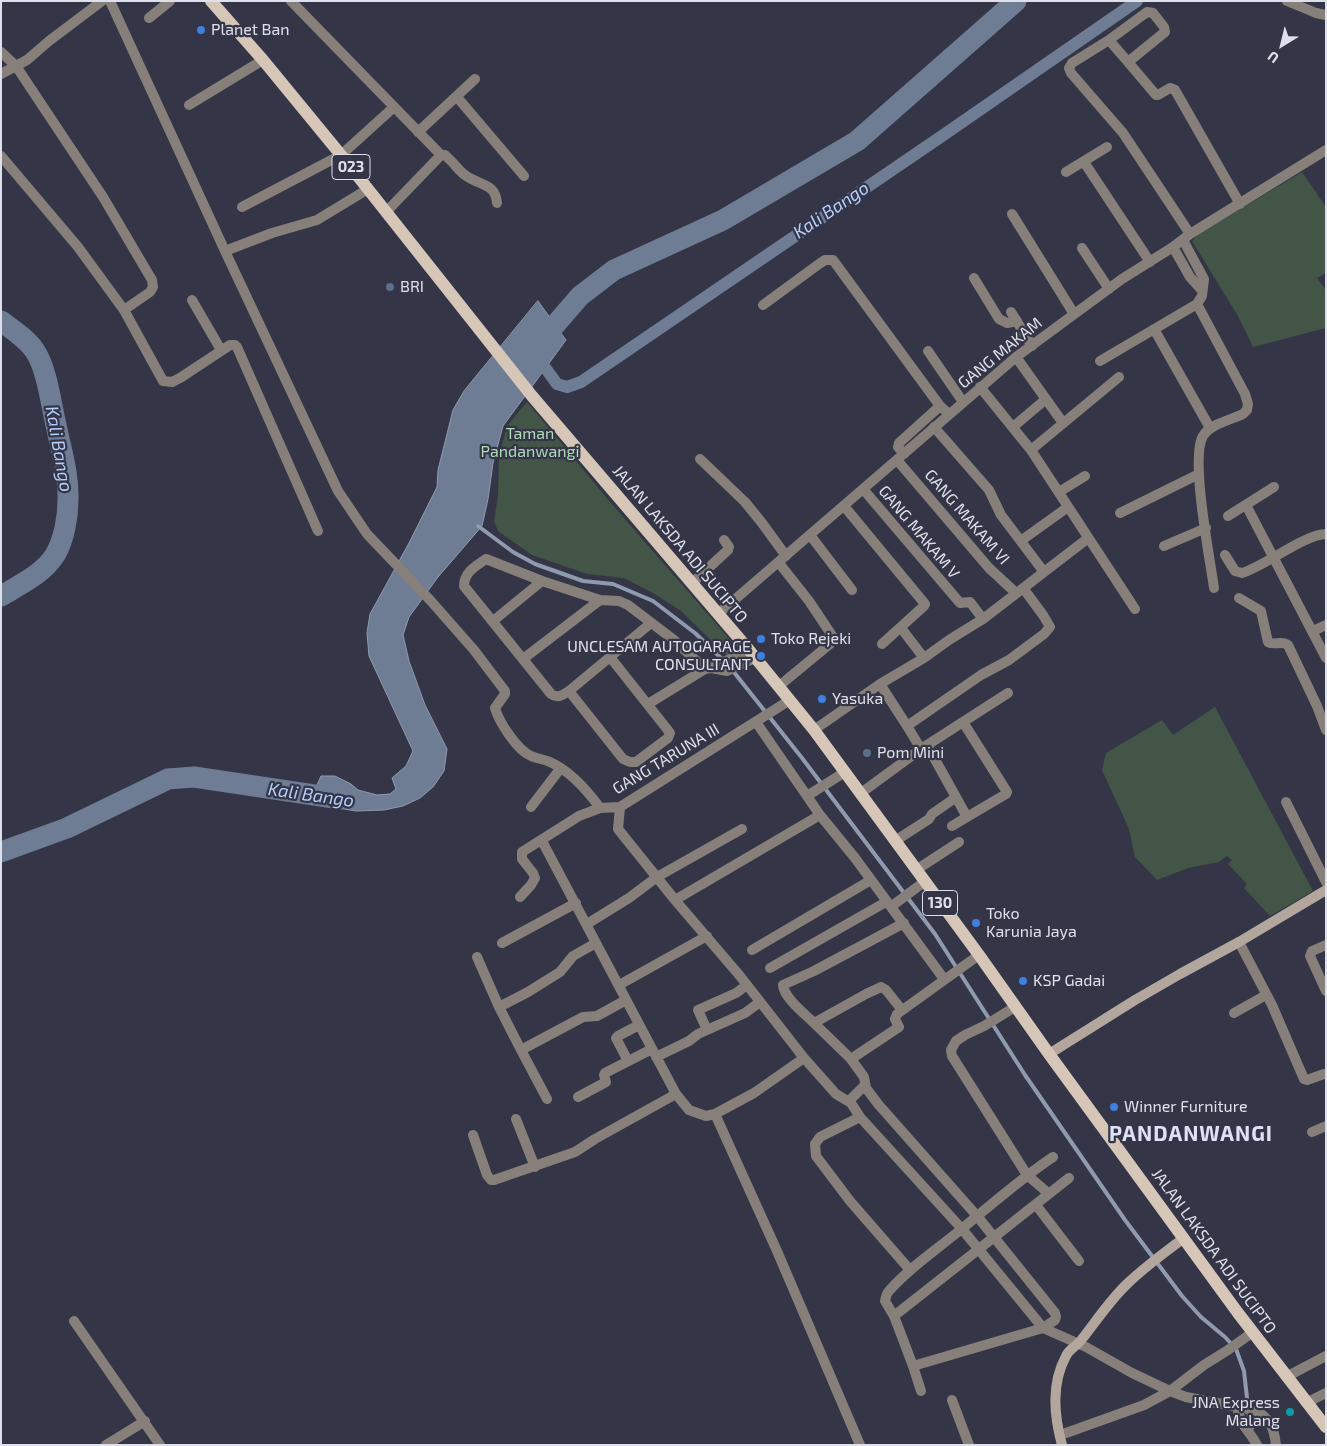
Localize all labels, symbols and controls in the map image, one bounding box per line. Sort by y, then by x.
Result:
place label: Planet Ban [211,20,290,40]
north arrow [1257,20,1307,70]
marker: Planet Ban [195,24,207,36]
text: U [1264,48,1282,67]
road number: 023 [332,154,370,180]
water label: Kali Bango [789,177,873,243]
place label: BRI [400,277,424,297]
marker: BRI [384,281,396,293]
street label: GANG MAKAM [954,313,1046,393]
water label: Kali Bango [41,404,77,494]
park label: Taman Pandanwangi [481,424,579,462]
street label: JALAN LAKSDA ADI SUCIPTO [609,461,751,627]
street label: GANG MAKAM VI [920,465,1014,569]
street label: GANG MAKAM V [874,482,964,582]
place label: Toko Rejeki [771,629,851,649]
marker: Toko Rejeki [755,633,767,645]
place label: UNCLESAM AUTOGARAGE CONSULTANT [567,637,751,675]
marker: UNCLESAM AUTOGARAGE CONSULTANT [755,650,767,662]
place label: Yasuka [832,689,883,709]
marker: Yasuka [816,693,828,705]
street label: GANG TARUNA III [609,720,723,798]
place label: Pom Mini [877,743,944,763]
marker: Pom Mini [861,747,873,759]
water label: Kali Bango [267,778,355,812]
road number: 130 [922,890,958,916]
place label: Toko Karunia Jaya [986,904,1077,942]
marker: Toko Karunia Jaya [970,917,982,929]
place label: KSP Gadai [1033,971,1105,991]
marker: KSP Gadai [1017,975,1029,987]
place label: Winner Furniture [1124,1097,1247,1117]
marker: Winner Furniture [1108,1101,1120,1113]
district label: PANDANWANGI [1108,1121,1274,1147]
street label: JALAN LAKSDA ADI SUCIPTO [1148,1165,1280,1337]
place label: JNA Express Malang [1192,1393,1280,1431]
marker: JNA Express Malang [1284,1406,1296,1418]

